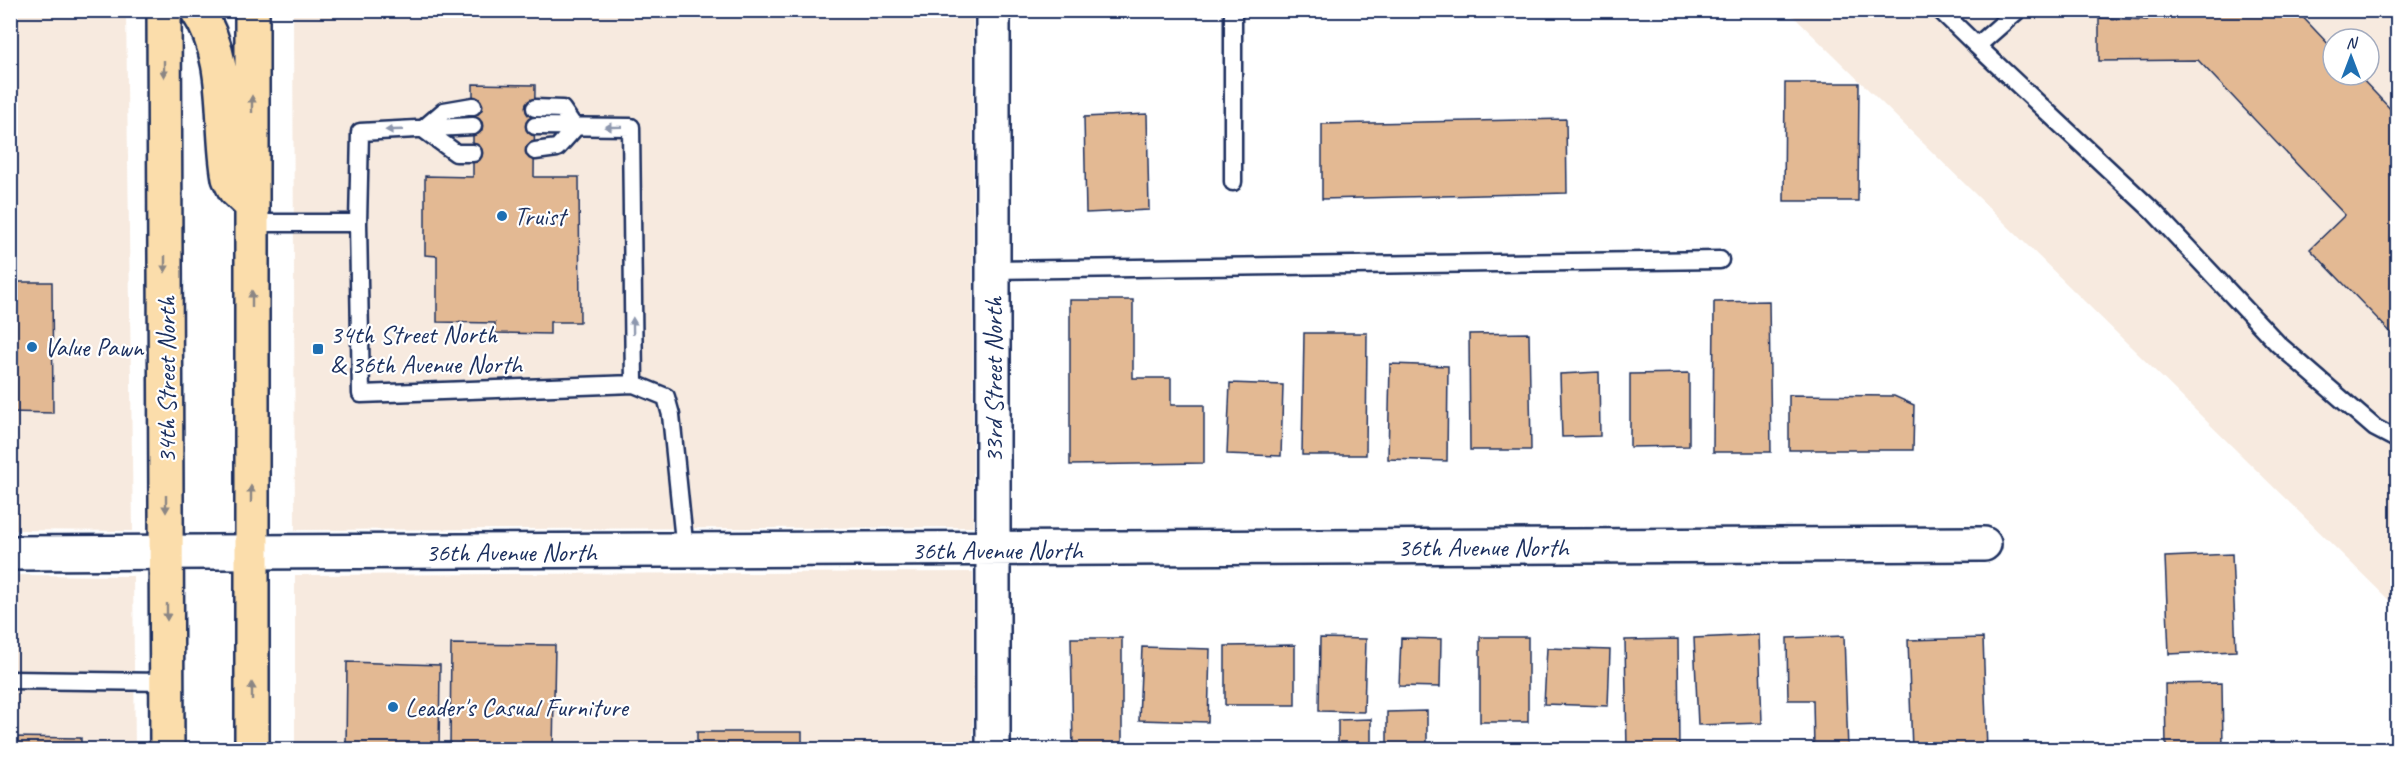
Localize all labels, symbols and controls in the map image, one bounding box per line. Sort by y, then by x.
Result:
north arrow [2321,27,2381,87]
text: N [2346,33,2359,53]
one-way arrow [160,59,169,78]
one-way arrow [247,95,257,114]
one-way arrow [604,123,623,132]
one-way arrow [384,126,403,135]
place label: Truist [514,200,569,233]
marker: Truist [495,209,509,223]
one-way arrow [160,254,170,273]
one-way arrow [247,290,257,309]
street label: 34th Street North [150,295,183,464]
street label: 33rd Street North [977,296,1010,463]
one-way arrow [629,316,638,335]
place label: 34th Street North & 36th Avenue North [330,318,524,381]
place label: Value Pawn [44,331,145,364]
marker: Value Pawn [25,340,39,354]
marker: 34th Street North & 36th Avenue North [311,342,325,356]
one-way arrow [246,485,256,504]
one-way arrow [161,494,171,513]
street label: 36th Avenue North [1397,531,1570,564]
street label: 36th Avenue North [911,534,1084,567]
street label: 36th Avenue North [425,536,598,569]
one-way arrow [162,602,172,621]
one-way arrow [247,682,256,701]
place label: Leader's Casual Furniture [405,691,630,724]
marker: Leader's Casual Furniture [386,700,400,714]

